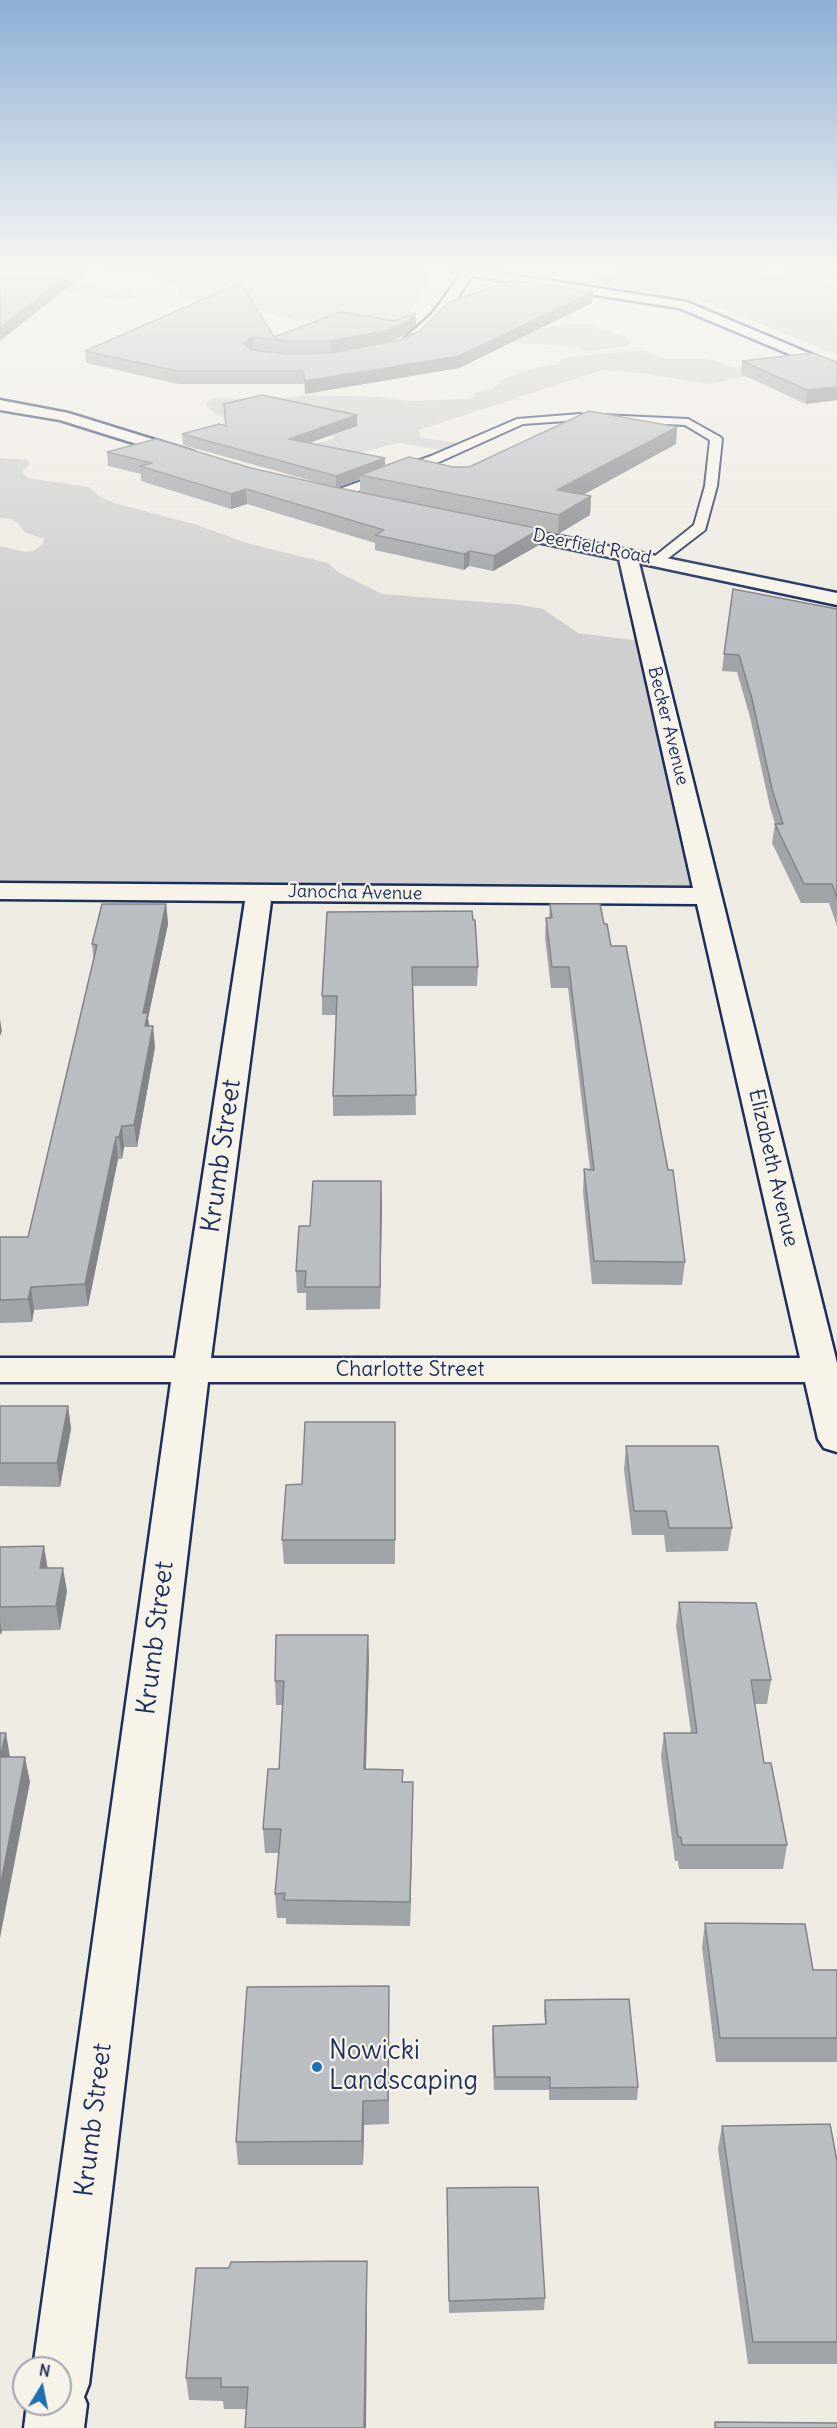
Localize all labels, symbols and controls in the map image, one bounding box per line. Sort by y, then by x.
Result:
street label: Deerfield Road [531,525,653,569]
street label: Becker Avenue [643,665,693,787]
street label: Janocha Avenue [288,881,422,905]
street label: Krumb Street [196,1077,248,1235]
street label: Elizabeth Avenue [743,1087,803,1249]
street label: Charlotte Street [335,1357,485,1383]
street label: Krumb Street [131,1559,181,1717]
place label: Nowicki Landscaping [329,2036,478,2098]
street label: Krumb Street [69,2041,119,2199]
marker: Nowicki Landscaping [310,2060,324,2074]
north arrow [12,2356,72,2416]
text: N [38,2359,52,2381]

